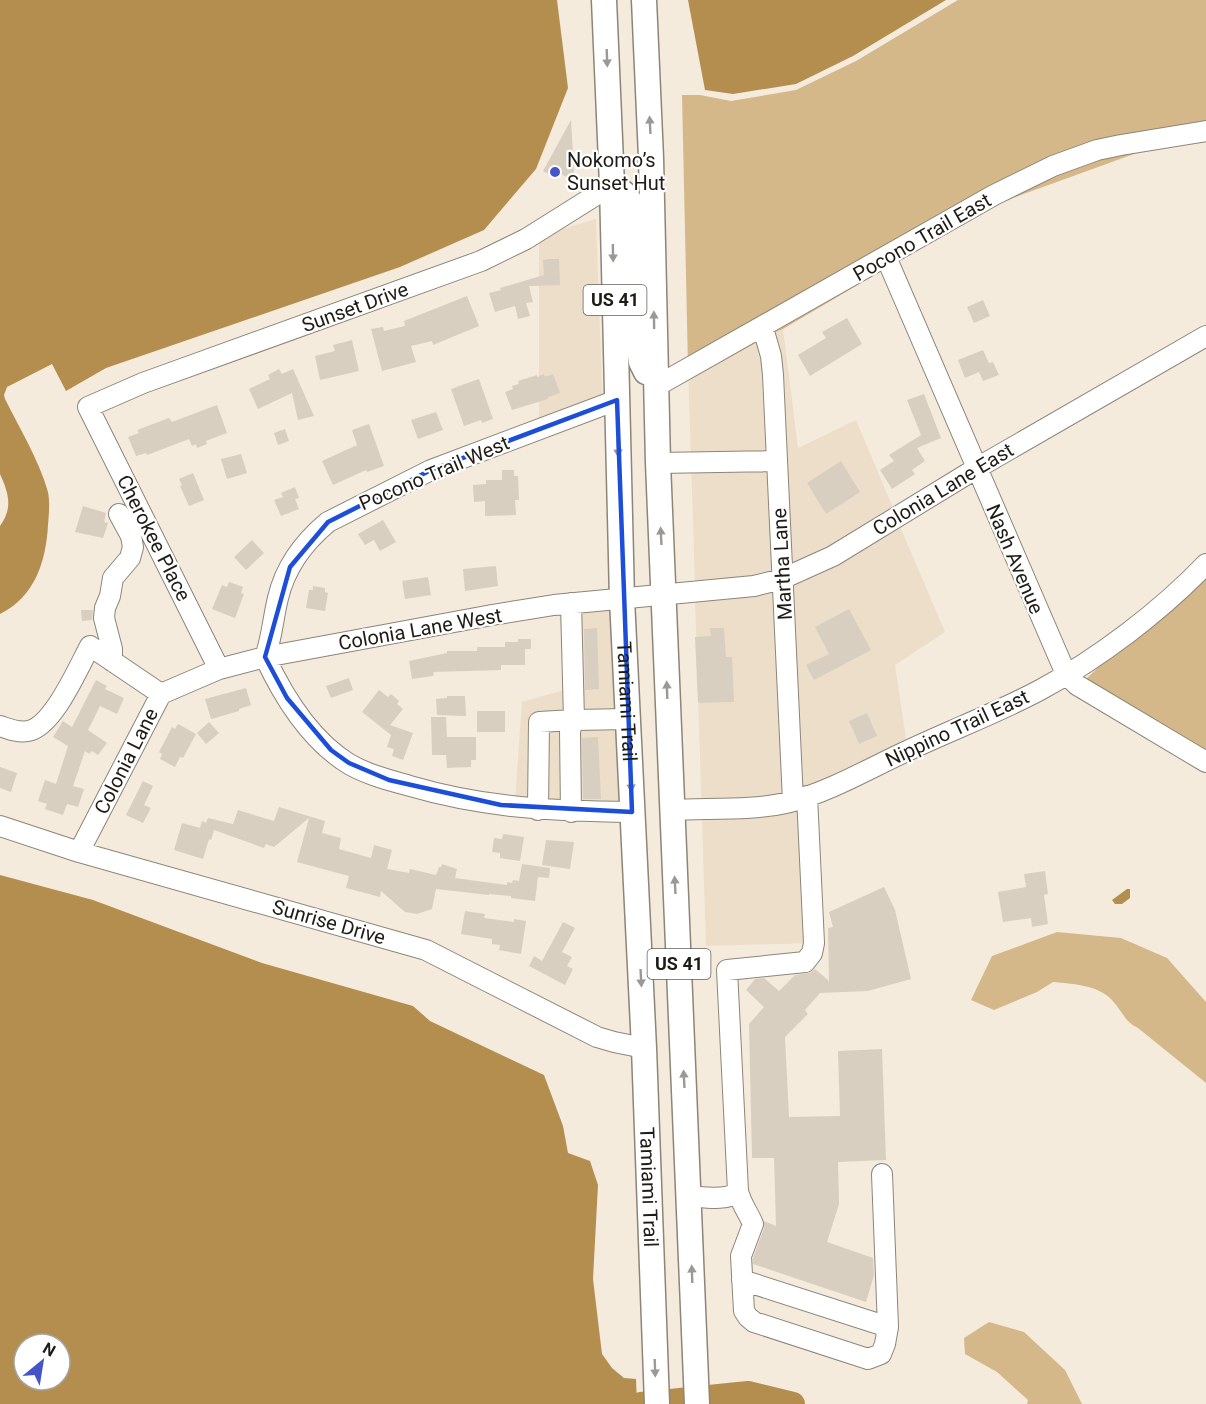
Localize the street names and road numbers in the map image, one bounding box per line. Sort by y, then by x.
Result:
street label: Pocono Trail East [849,188,995,286]
street label: Sunset Drive [299,277,411,337]
road number: US 41 [584,285,646,315]
street label: Pocono Trail West [355,431,513,515]
street label: Colonia Lane East [868,438,1018,540]
street label: Cherokee Place [112,471,196,605]
street label: Nash Avenue [981,501,1049,617]
street label: Martha Lane [767,507,797,621]
street label: Colonia Lane West [336,603,504,655]
street label: Tamiami Trail [612,641,642,762]
street label: Nippino Trail East [881,684,1033,772]
street label: Colonia Lane [89,704,163,818]
street label: Sunrise Drive [270,894,388,950]
road number: US 41 [648,949,710,979]
street label: Tamiami Trail [635,1127,663,1248]

